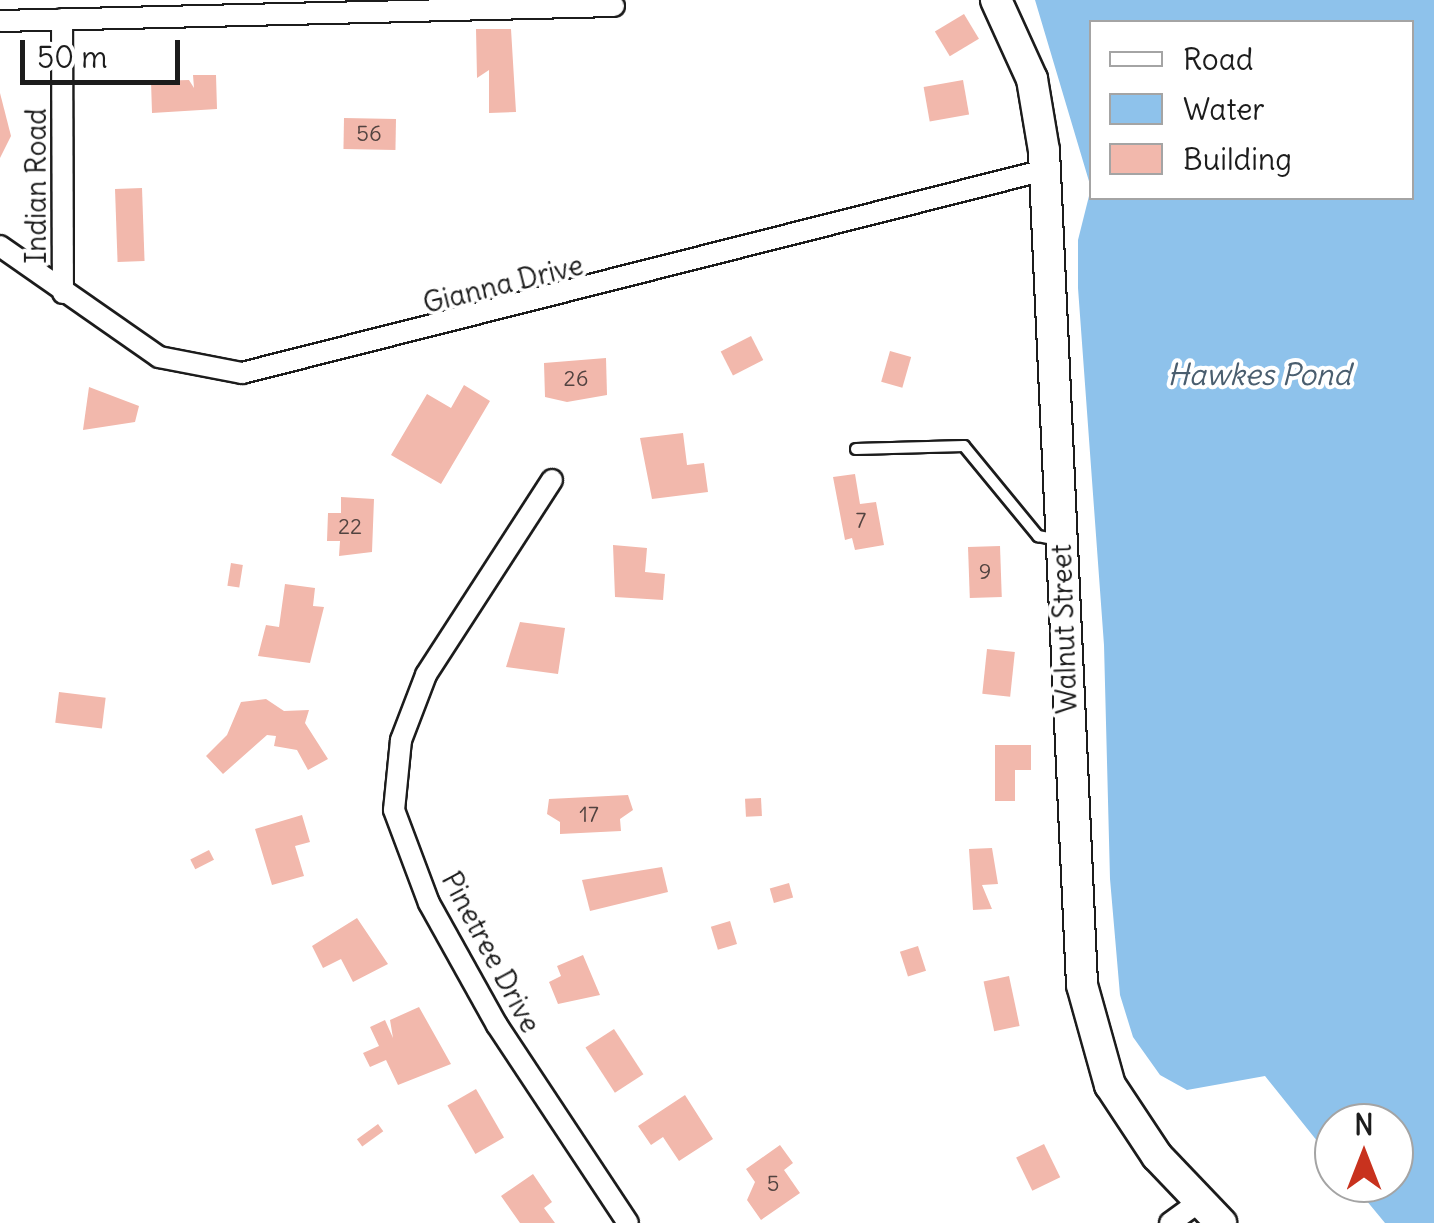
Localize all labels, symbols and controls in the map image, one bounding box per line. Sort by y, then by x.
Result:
scale bar [25,20,185,82]
legend [1089,20,1414,200]
text: 50 m [37,38,107,76]
text: Road [1183,40,1253,78]
text: Water [1183,90,1265,128]
street label: Indian Road [19,108,53,264]
house number: 56 [356,121,382,147]
text: Building [1183,140,1292,178]
street label: Gianna Drive [419,248,587,320]
water label: Hawkes Pond [1167,356,1351,392]
house number: 26 [564,366,588,392]
house number: 7 [856,508,866,534]
house number: 22 [338,514,362,540]
street label: Walnut Street [1044,543,1084,715]
house number: 9 [979,559,991,585]
house number: 17 [579,802,599,828]
street label: Pinetree Drive [435,866,547,1038]
north arrow [1314,1103,1414,1203]
text: N [1354,1107,1374,1143]
house number: 5 [767,1171,779,1197]

